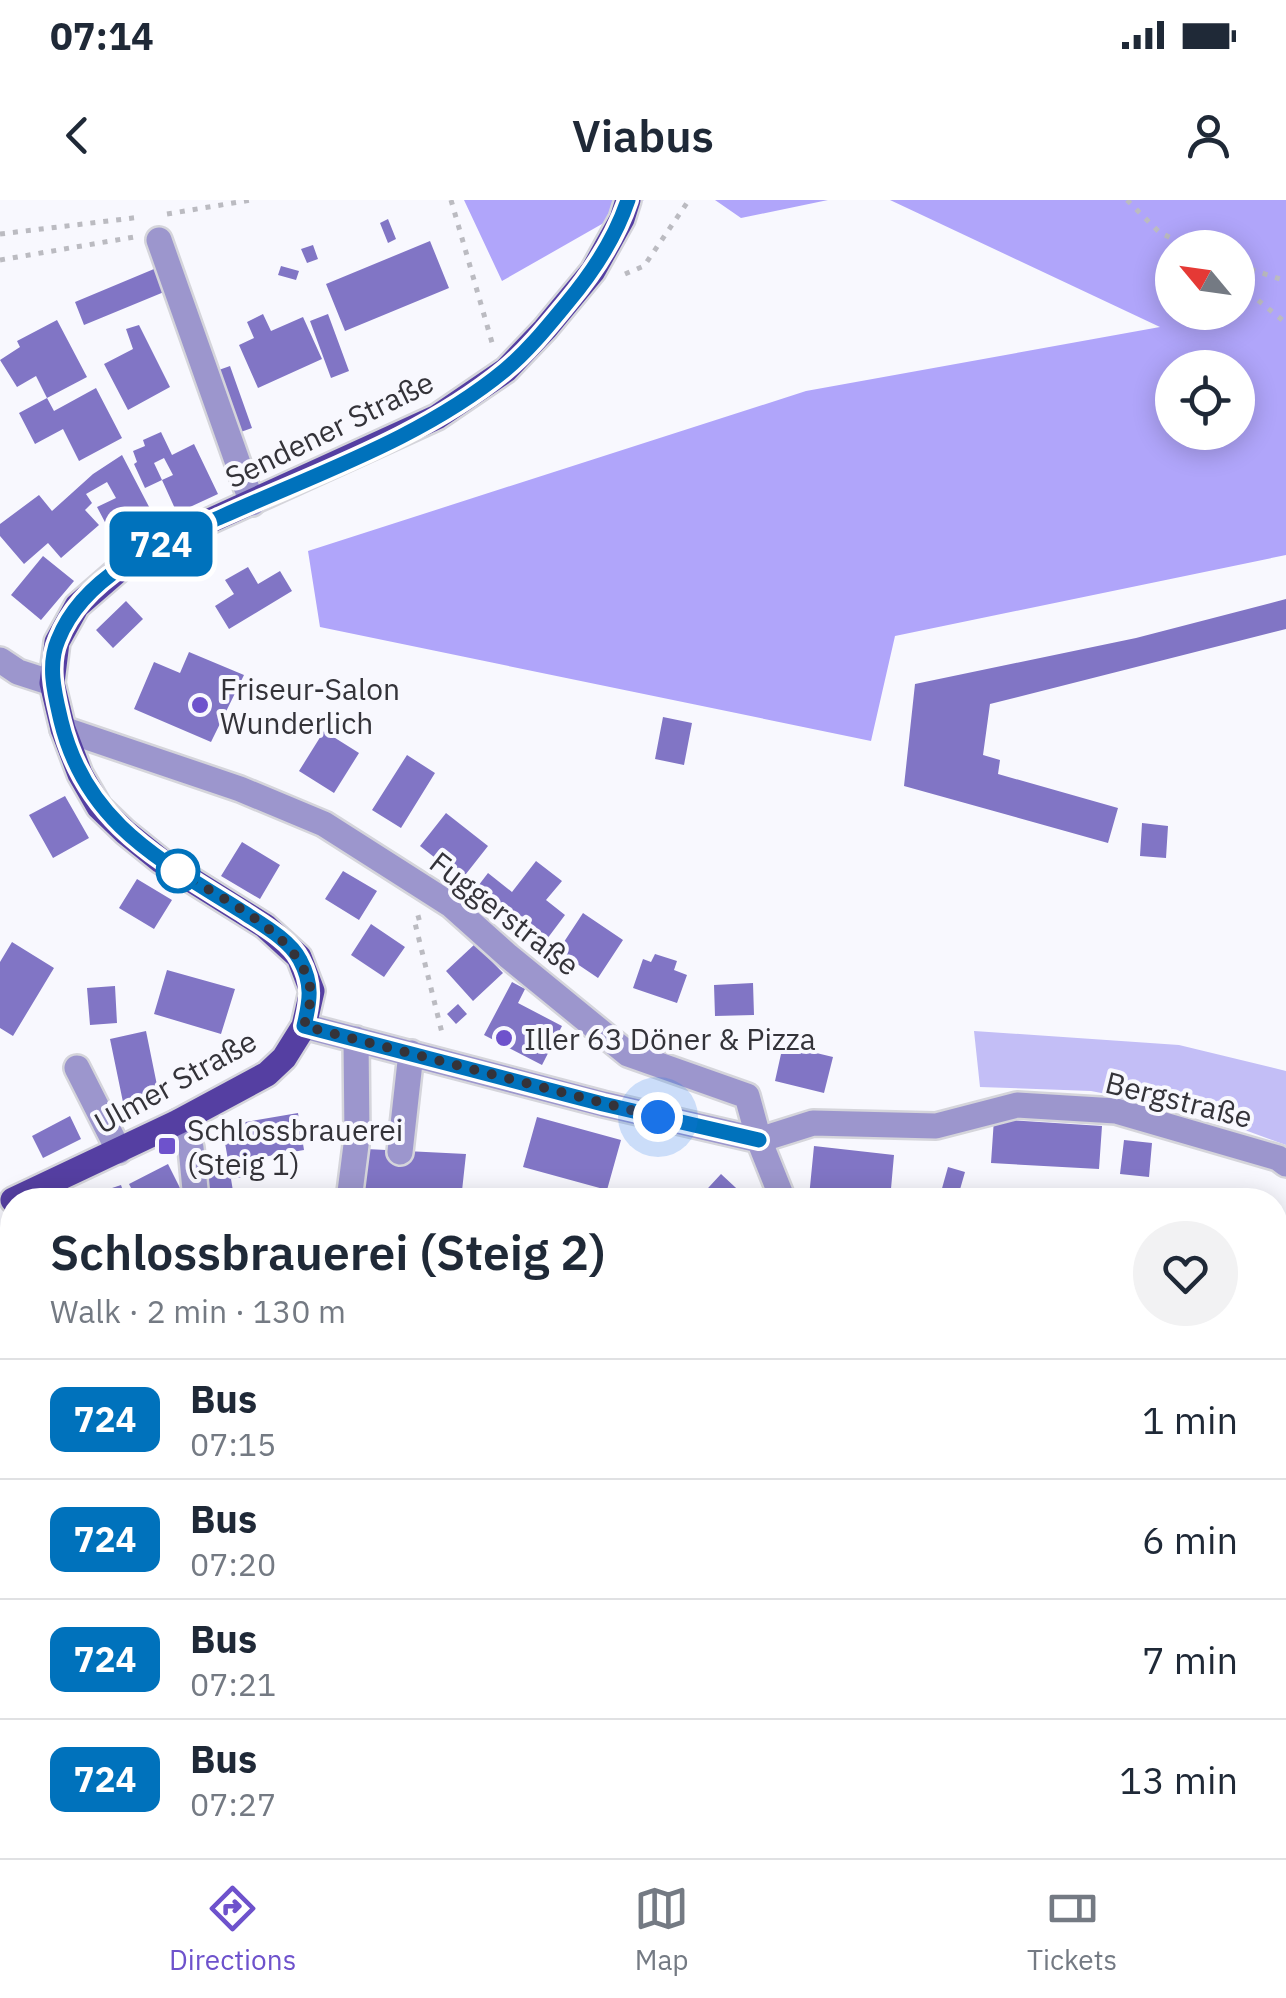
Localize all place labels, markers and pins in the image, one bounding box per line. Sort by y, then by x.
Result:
place label: Friseur-Salon Wunderlich [220,669,400,742]
marker: Friseur-Salon Wunderlich [189,694,211,716]
unlabelled marker [157,850,199,892]
place label: Iller 63 Döner & Pizza [524,1019,816,1058]
marker: Iller 63 Döner & Pizza [493,1027,515,1049]
place label: Schlossbrauerei (Steig 1) [187,1110,403,1183]
marker: Schlossbrauerei (Steig 1) [156,1135,178,1157]

